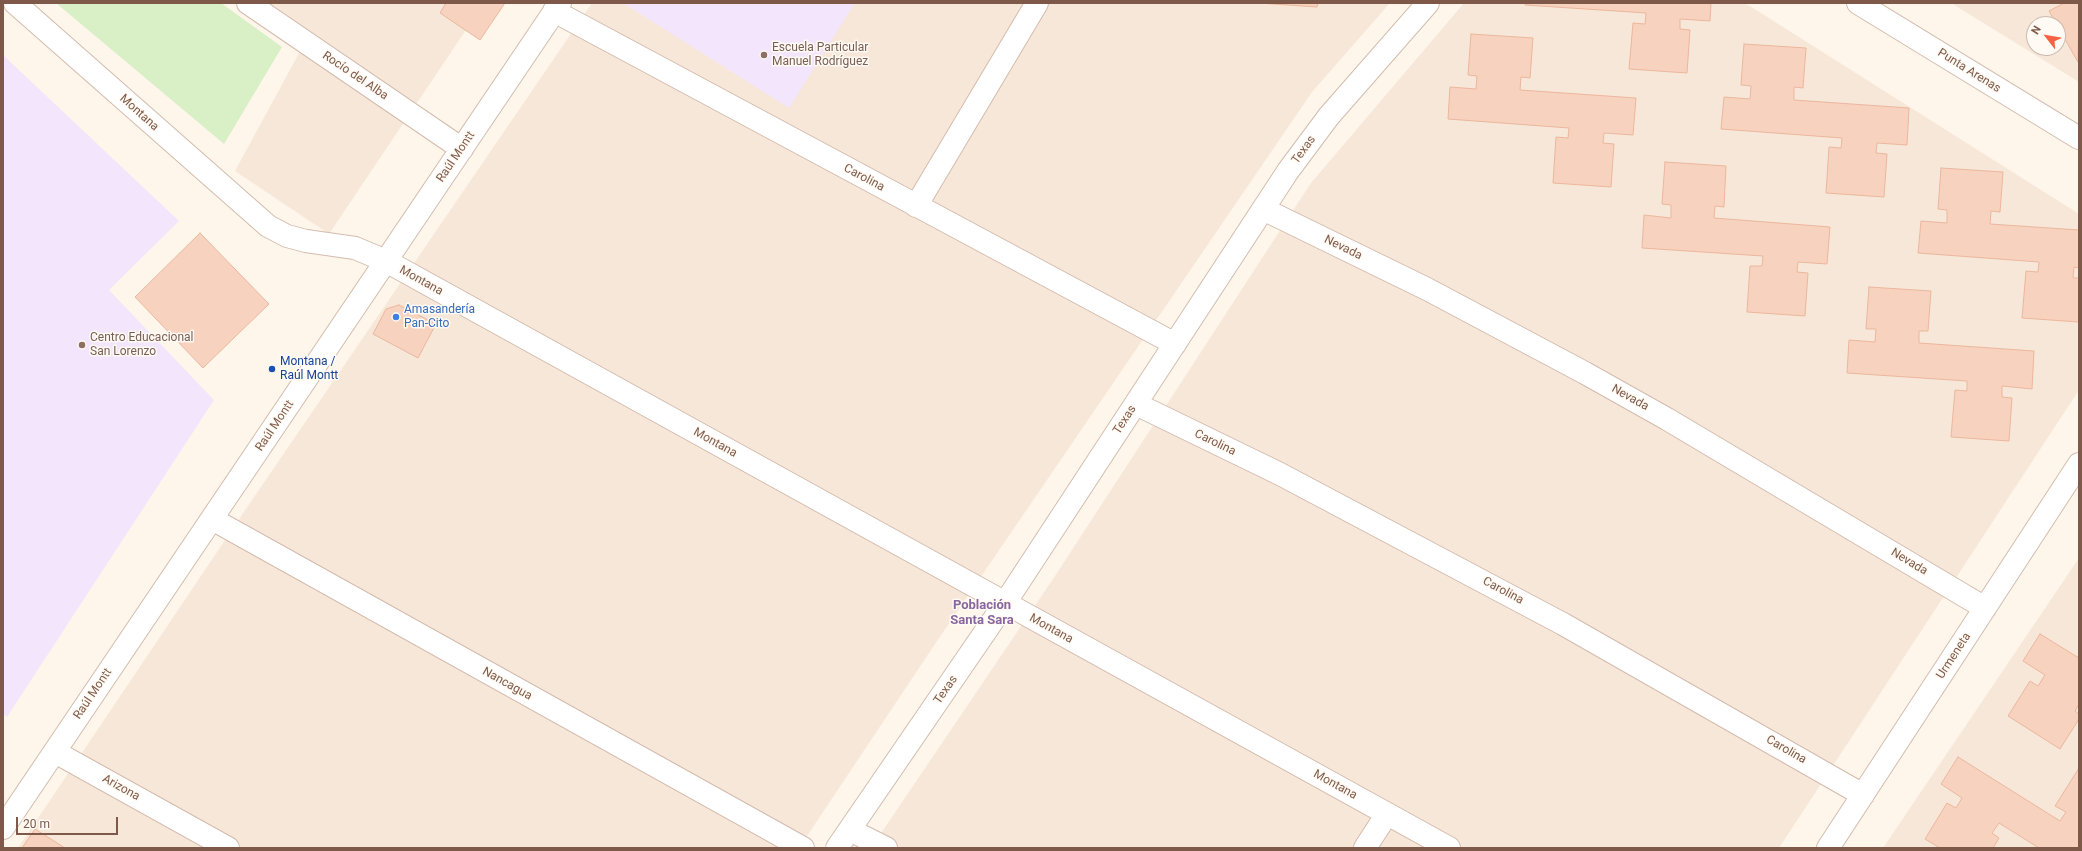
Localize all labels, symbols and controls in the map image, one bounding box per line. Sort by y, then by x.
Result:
north arrow [2026,16,2066,56]
text: N [2029,23,2044,37]
place label: Escuela Particular Manuel Rodríguez [772,41,868,69]
street label: Punta Arenas [1935,46,2003,96]
street label: Rocío del Alba [319,49,391,103]
marker: Escuela Particular Manuel Rodríguez [759,50,769,60]
street label: Montana [117,92,161,134]
street label: Raúl Montt [434,129,478,185]
street label: Texas [1289,133,1319,167]
street label: Carolina [841,161,887,195]
street label: Nevada [1322,233,1364,263]
street label: Montana [397,263,445,299]
place label: Amasandería Pan-Cito [404,303,475,331]
marker: Amasandería Pan-Cito [391,312,401,322]
place label: Centro Educacional San Lorenzo [90,331,194,359]
marker: Centro Educacional San Lorenzo [77,340,87,350]
place label: Montana / Raúl Montt [280,355,338,383]
marker: Montana / Raúl Montt [267,364,277,374]
street label: Nevada [1609,382,1651,414]
street label: Raúl Montt [253,398,297,454]
street label: Texas [1110,403,1140,437]
street label: Montana [691,425,739,461]
street label: Carolina [1192,427,1238,459]
street label: Nevada [1888,545,1930,579]
street label: Carolina [1480,574,1526,608]
district label: Población Santa Sara [950,598,1014,629]
street label: Montana [1027,611,1075,647]
street label: Urmeneta [1934,630,1974,682]
street label: Nancagua [480,665,534,703]
street label: Raúl Montt [71,666,115,722]
street label: Texas [931,673,961,707]
street label: Carolina [1763,733,1809,767]
street label: Montana [1311,767,1359,803]
street label: Arizona [100,772,142,804]
scale bar [18,809,120,835]
text: 20 m [23,817,50,831]

